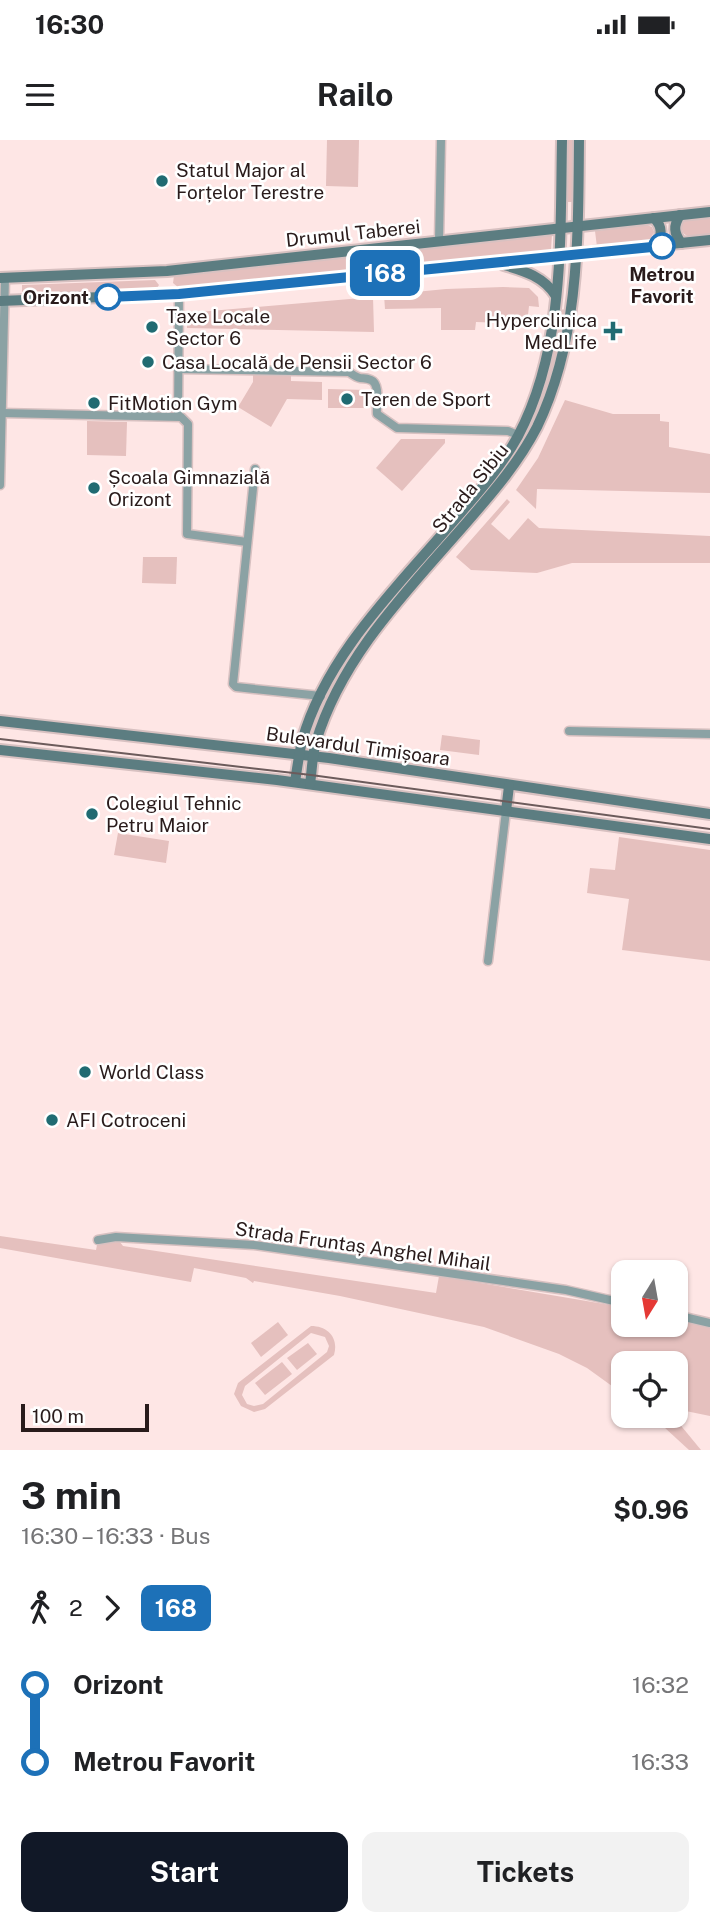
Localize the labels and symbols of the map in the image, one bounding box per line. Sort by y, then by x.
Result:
place label: Statul Major al Forțelor Terestre [176,159,324,203]
marker: Statul Major al Forțelor Terestre [154,173,170,189]
street label: Drumul Taberei [285,215,421,251]
marker: Metrou Favorit [649,233,675,259]
line badge: 168 [345,250,425,296]
place label: Metrou Favorit [629,263,695,307]
marker: Orizont [95,284,121,310]
place label: Orizont [23,286,89,308]
place label: Taxe Locale Sector 6 [166,305,270,349]
place label: Hyperclinica MedLife [486,309,597,353]
marker: Taxe Locale Sector 6 [144,319,160,335]
marker: Hyperclinica MedLife [603,321,623,341]
place label: Casa Locală de Pensii Sector 6 [162,351,432,373]
marker: Casa Locală de Pensii Sector 6 [140,354,156,370]
place label: Teren de Sport [361,388,491,410]
marker: Teren de Sport [339,391,355,407]
place label: FitMotion Gym [108,392,237,414]
marker: FitMotion Gym [86,395,102,411]
street label: Strada Sibiu [427,439,513,537]
place label: Școala Gimnazială Orizont [108,466,270,510]
marker: Școala Gimnazială Orizont [86,480,102,496]
street label: Bulevardul Timișoara [265,722,451,770]
place label: Colegiul Tehnic Petru Maior [106,792,242,836]
marker: Colegiul Tehnic Petru Maior [84,806,100,822]
place label: World Class [99,1061,204,1083]
marker: World Class [77,1064,93,1080]
place label: AFI Cotroceni [66,1109,186,1131]
marker: AFI Cotroceni [44,1112,60,1128]
street label: Strada Fruntaș Anghel Mihail [234,1217,492,1275]
north arrow [611,1260,688,1337]
scale bar [21,1401,149,1433]

